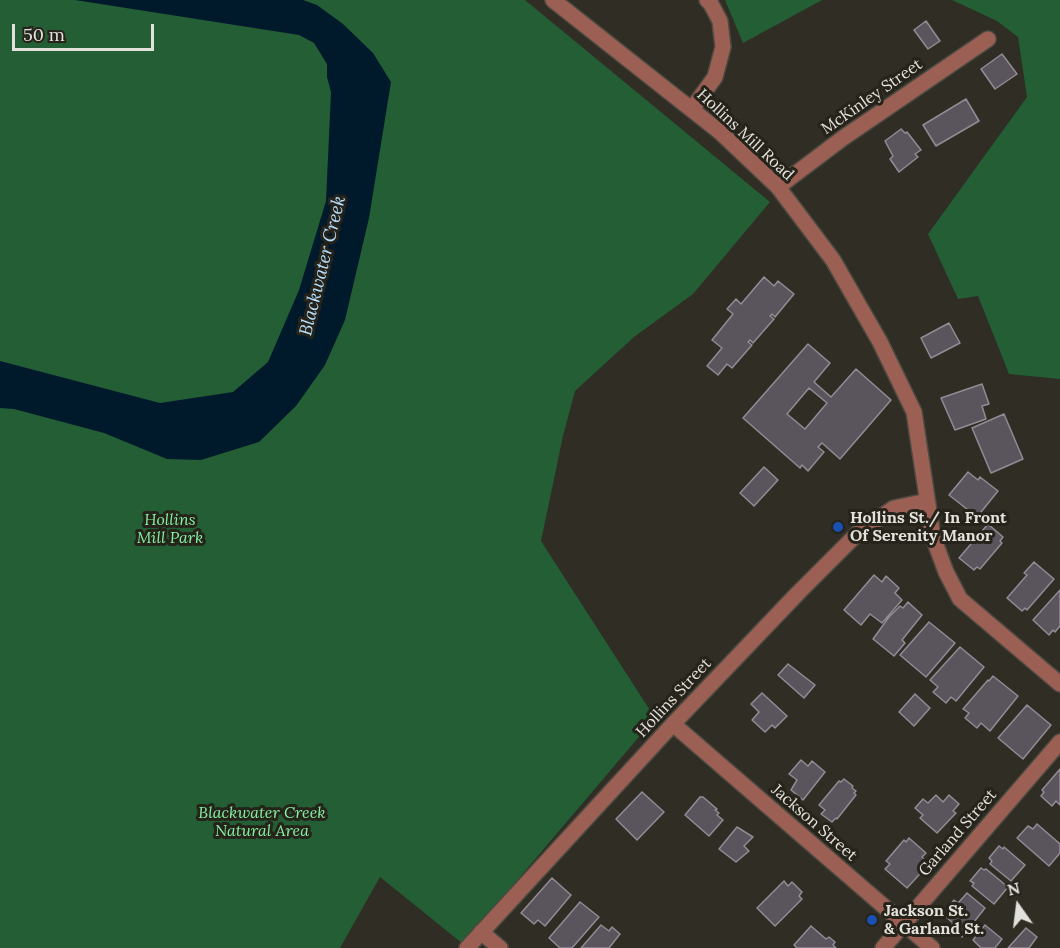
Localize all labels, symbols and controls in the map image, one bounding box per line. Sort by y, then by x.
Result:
scale bar [15,12,158,50]
text: 50 m [23,23,65,46]
street label: McKinley Street [818,55,926,139]
street label: Hollins Mill Road [693,85,797,185]
water label: Blackwater Creek [295,194,351,338]
place label: Hollins St./ In Front Of Serenity Manor [850,508,1007,546]
park label: Hollins Mill Park [137,510,203,548]
marker: Hollins St./ In Front Of Serenity Manor [831,520,845,534]
street label: Hollins Street [632,654,716,742]
street label: Jackson Street [767,781,861,865]
street label: Garland Street [915,786,1001,880]
park label: Blackwater Creek Natural Area [198,803,326,841]
north arrow [988,876,1048,936]
text: N [1005,877,1022,900]
place label: Jackson St. & Garland St. [884,901,984,939]
marker: Jackson St. & Garland St. [865,913,879,927]

